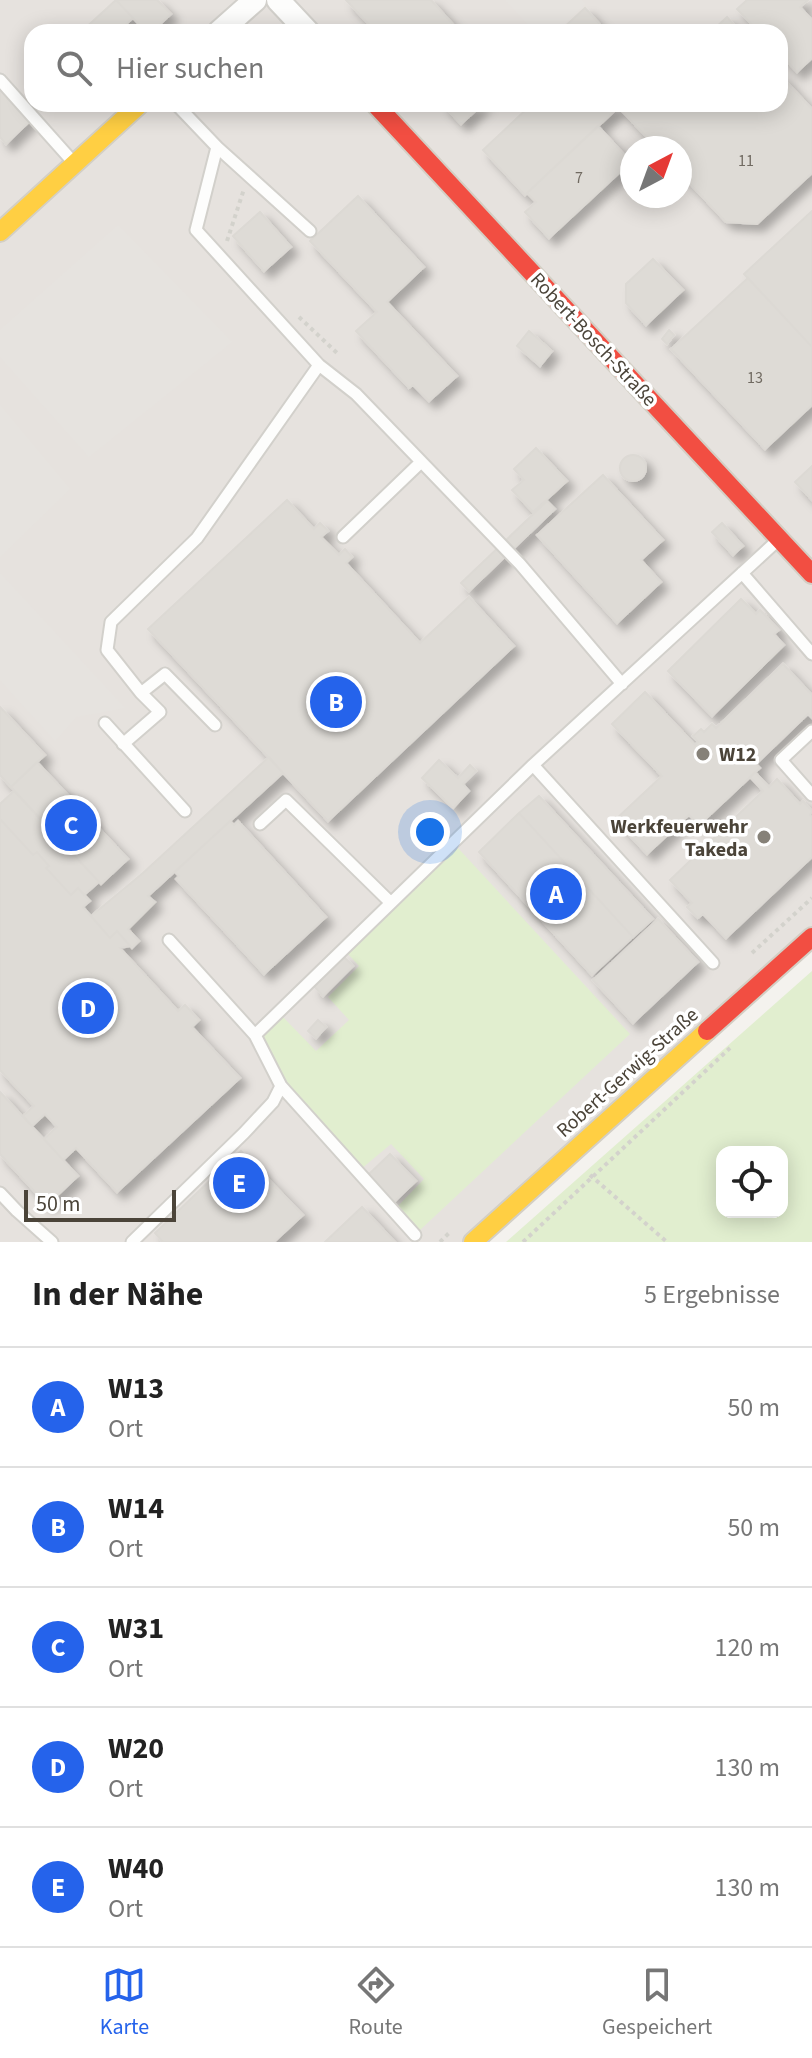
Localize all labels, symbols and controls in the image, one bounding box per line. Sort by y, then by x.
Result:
search box [24,24,788,112]
icon: search [52,46,96,90]
text: Hier suchen [116,47,264,90]
north arrow [620,136,692,208]
house number: 11 [738,150,754,172]
house number: 7 [575,167,583,189]
street label: Robert-Bosch-Straße [524,266,663,413]
house number: 13 [747,367,763,389]
pin: B [310,672,362,732]
place label: W12 [719,741,756,769]
marker: W12 [694,745,712,763]
pin: C [45,795,97,855]
your location [410,812,450,852]
place label: Werkfeuerwehr Takeda [611,813,748,864]
marker: Werkfeuerwehr Takeda [755,828,773,846]
pin: A [530,864,582,924]
pin: D [62,978,114,1038]
street label: Robert-Gerwig-Straße [551,1001,705,1144]
map controls [716,1146,788,1218]
button: locate [716,1146,788,1218]
pin: E [213,1153,265,1213]
scale bar [24,1186,176,1222]
text: 50 m [36,1188,81,1220]
text: In der Nähe [32,1270,203,1319]
text: 5 Ergebnisse [644,1276,780,1313]
text: W13 [108,1367,164,1410]
text: A [51,1389,65,1426]
text: 50 m [727,1389,780,1426]
text: Ort [108,1410,143,1447]
text: W14 [108,1487,164,1530]
text: B [50,1509,66,1546]
text: 50 m [727,1509,780,1546]
text: Ort [108,1530,143,1567]
text: W31 [108,1607,164,1650]
text: C [50,1629,66,1666]
text: 120 m [714,1629,780,1666]
text: Ort [108,1650,143,1687]
text: W20 [108,1727,164,1770]
text: D [50,1749,66,1786]
text: 130 m [714,1749,780,1786]
text: Ort [108,1770,143,1807]
text: W40 [108,1847,164,1890]
text: E [51,1869,65,1906]
text: 130 m [714,1869,780,1906]
text: Ort [108,1890,143,1927]
tab: Karte [100,1963,149,2043]
tab: Route [349,1963,403,2043]
tab: Gespeichert [602,1963,712,2043]

